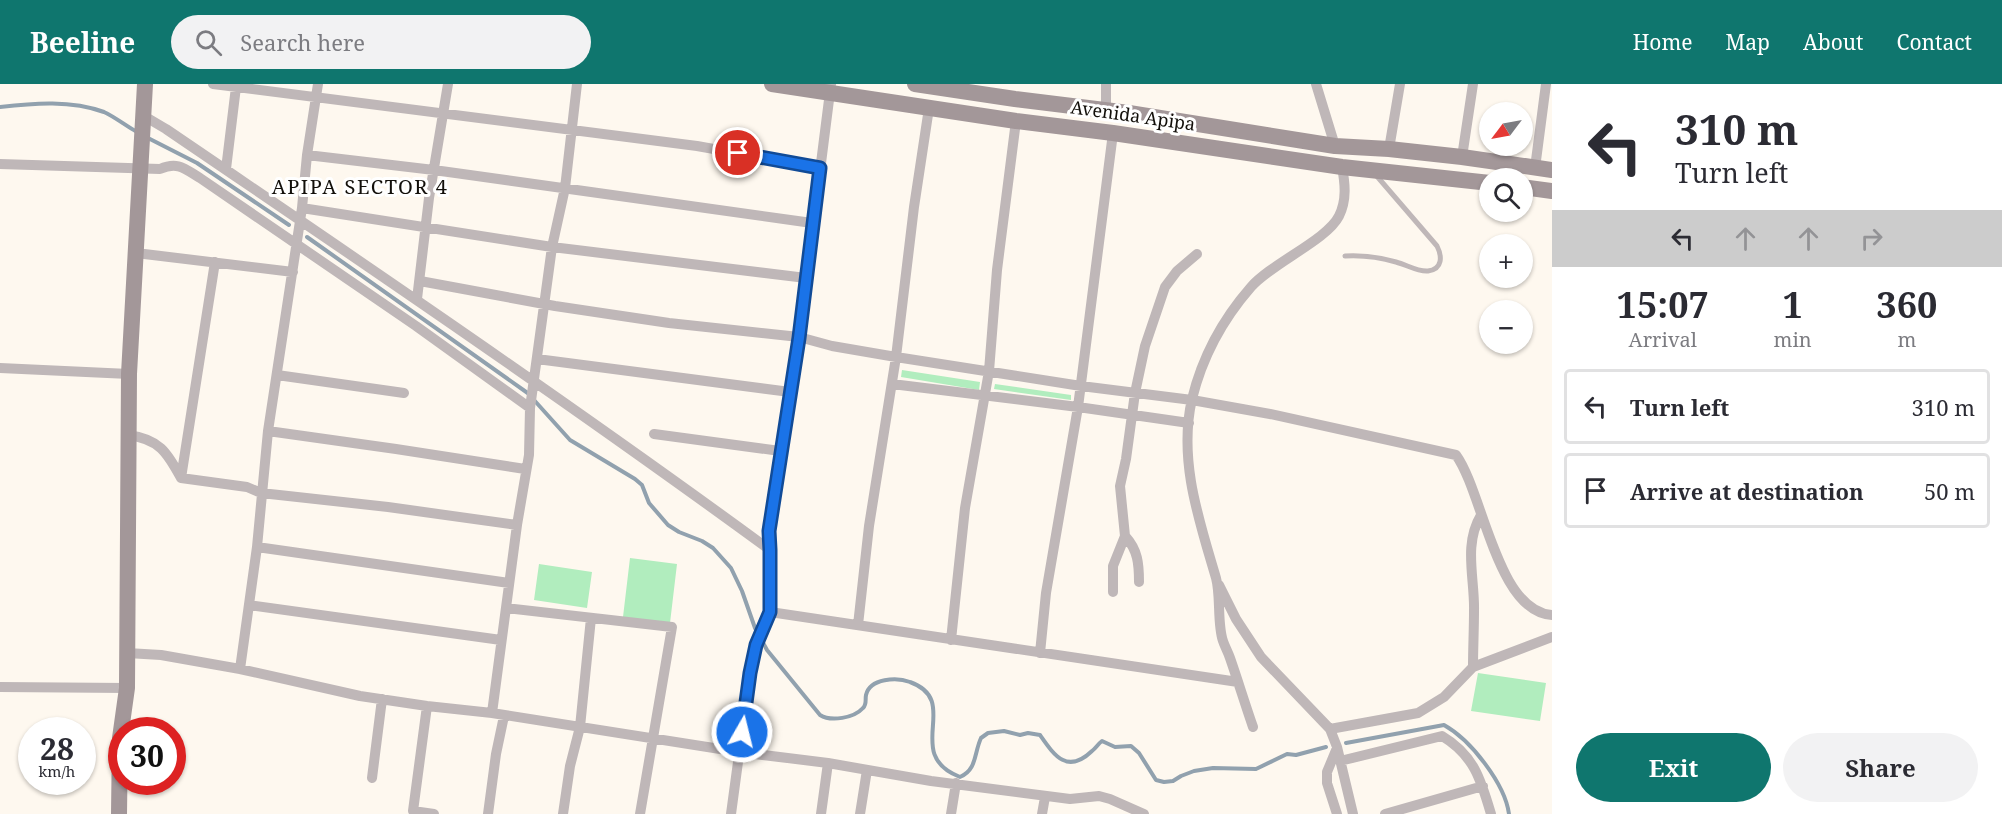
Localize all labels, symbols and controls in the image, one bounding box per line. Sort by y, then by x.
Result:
search box [171,15,591,69]
text: Beeline [30,23,135,61]
icon: search [192,26,225,59]
text: Search here [240,27,365,57]
text: Home [1633,28,1693,56]
text: Map [1726,28,1770,56]
text: About [1803,28,1864,56]
text: Contact [1897,28,1972,56]
street label: Avenida Apipa [1069,94,1197,136]
text: 310 m [1675,100,1799,157]
north arrow [1479,102,1533,156]
map controls [1479,102,1533,354]
icon: left [1576,108,1654,186]
pin [712,127,763,178]
icon: arrive [721,136,754,169]
text: Turn left [1675,154,1788,191]
button: search [1479,168,1533,222]
district label: APIPA SECTOR 4 [272,173,448,200]
icon: left [1666,222,1699,255]
icon: ahead [1729,222,1762,255]
icon: ahead [1792,222,1825,255]
icon: right [1855,222,1888,255]
button: + [1479,234,1533,288]
text: 15:07 [1617,280,1709,329]
text: 1 [1782,280,1803,329]
text: 360 [1876,280,1937,329]
button: − [1479,300,1533,354]
text: Arrival [1629,326,1697,353]
text: min [1774,326,1812,353]
text: m [1897,326,1916,353]
icon: left [1579,390,1612,423]
text: Turn left [1630,392,1729,422]
text: 310 m [1912,392,1975,422]
icon: arrive [1579,474,1612,507]
text: Arrive at destination [1630,476,1864,506]
text: 50 m [1924,476,1975,506]
position arrow [710,700,774,764]
speed limit sign: 30 [108,717,186,795]
text: 28 [40,728,74,769]
button: Exit [1576,733,1771,802]
button: Share [1783,733,1978,802]
text: km/h [39,761,75,781]

